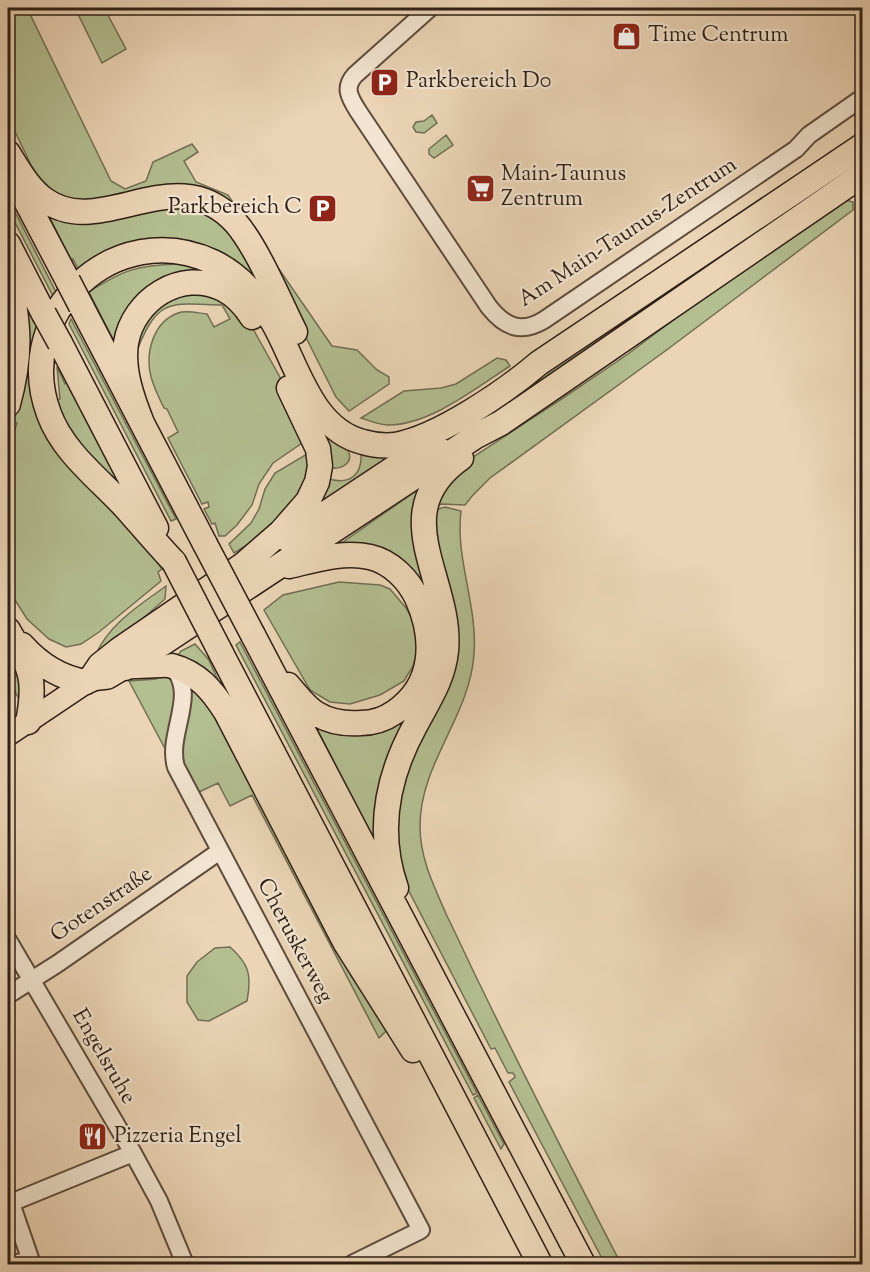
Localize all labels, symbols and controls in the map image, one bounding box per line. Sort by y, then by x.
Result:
shop icon: Time Centrum [611,20,643,52]
place label: Time Centrum [648,20,788,52]
parking icon: Parkbereich D0 [369,66,401,98]
place label: Parkbereich D0 [406,66,551,98]
street label: Am Main-Taunus-Zentrum [512,150,744,316]
place label: Main-Taunus Zentrum [501,159,626,216]
supermarket icon: Main-Taunus Zentrum [464,172,496,204]
place label: Parkbereich C [168,192,302,224]
parking icon: Parkbereich C [307,192,339,224]
street label: Gotenstraße [45,859,159,951]
street label: Cheruskerweg [248,873,340,1009]
street label: Engelsruhe [63,1003,143,1111]
restaurant icon: Pizzeria Engel [77,1121,109,1153]
place label: Pizzeria Engel [114,1121,242,1153]

